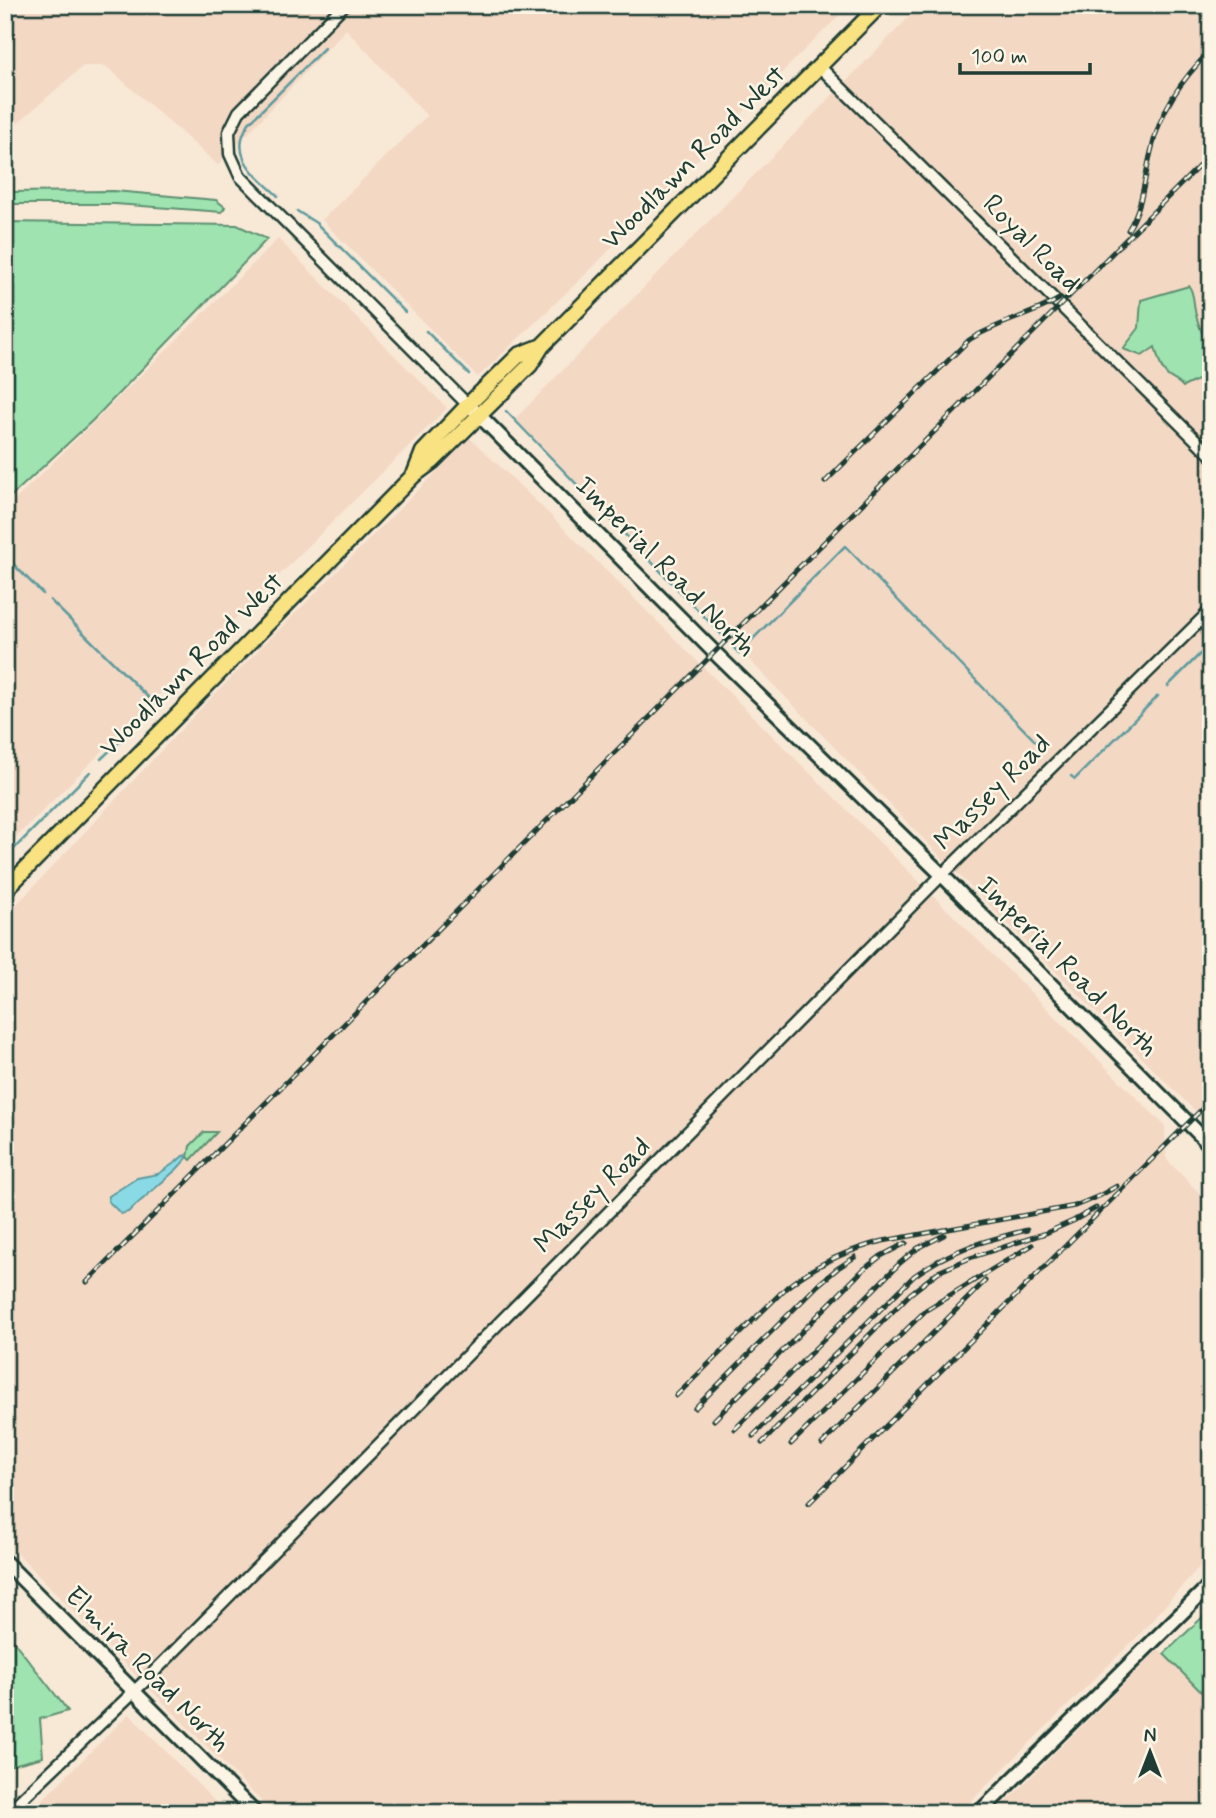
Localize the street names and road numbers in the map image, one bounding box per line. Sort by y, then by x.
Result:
street label: Woodlawn Road West [594,57,795,258]
street label: Royal Road [974,187,1088,301]
street label: Imperial Road North [566,468,764,666]
street label: Woodlawn Road West [92,564,293,765]
street label: Massey Road [926,726,1060,860]
street label: Imperial Road North [968,868,1166,1066]
street label: Massey Road [526,1129,660,1263]
street label: Elmira Road North [56,1579,238,1761]

